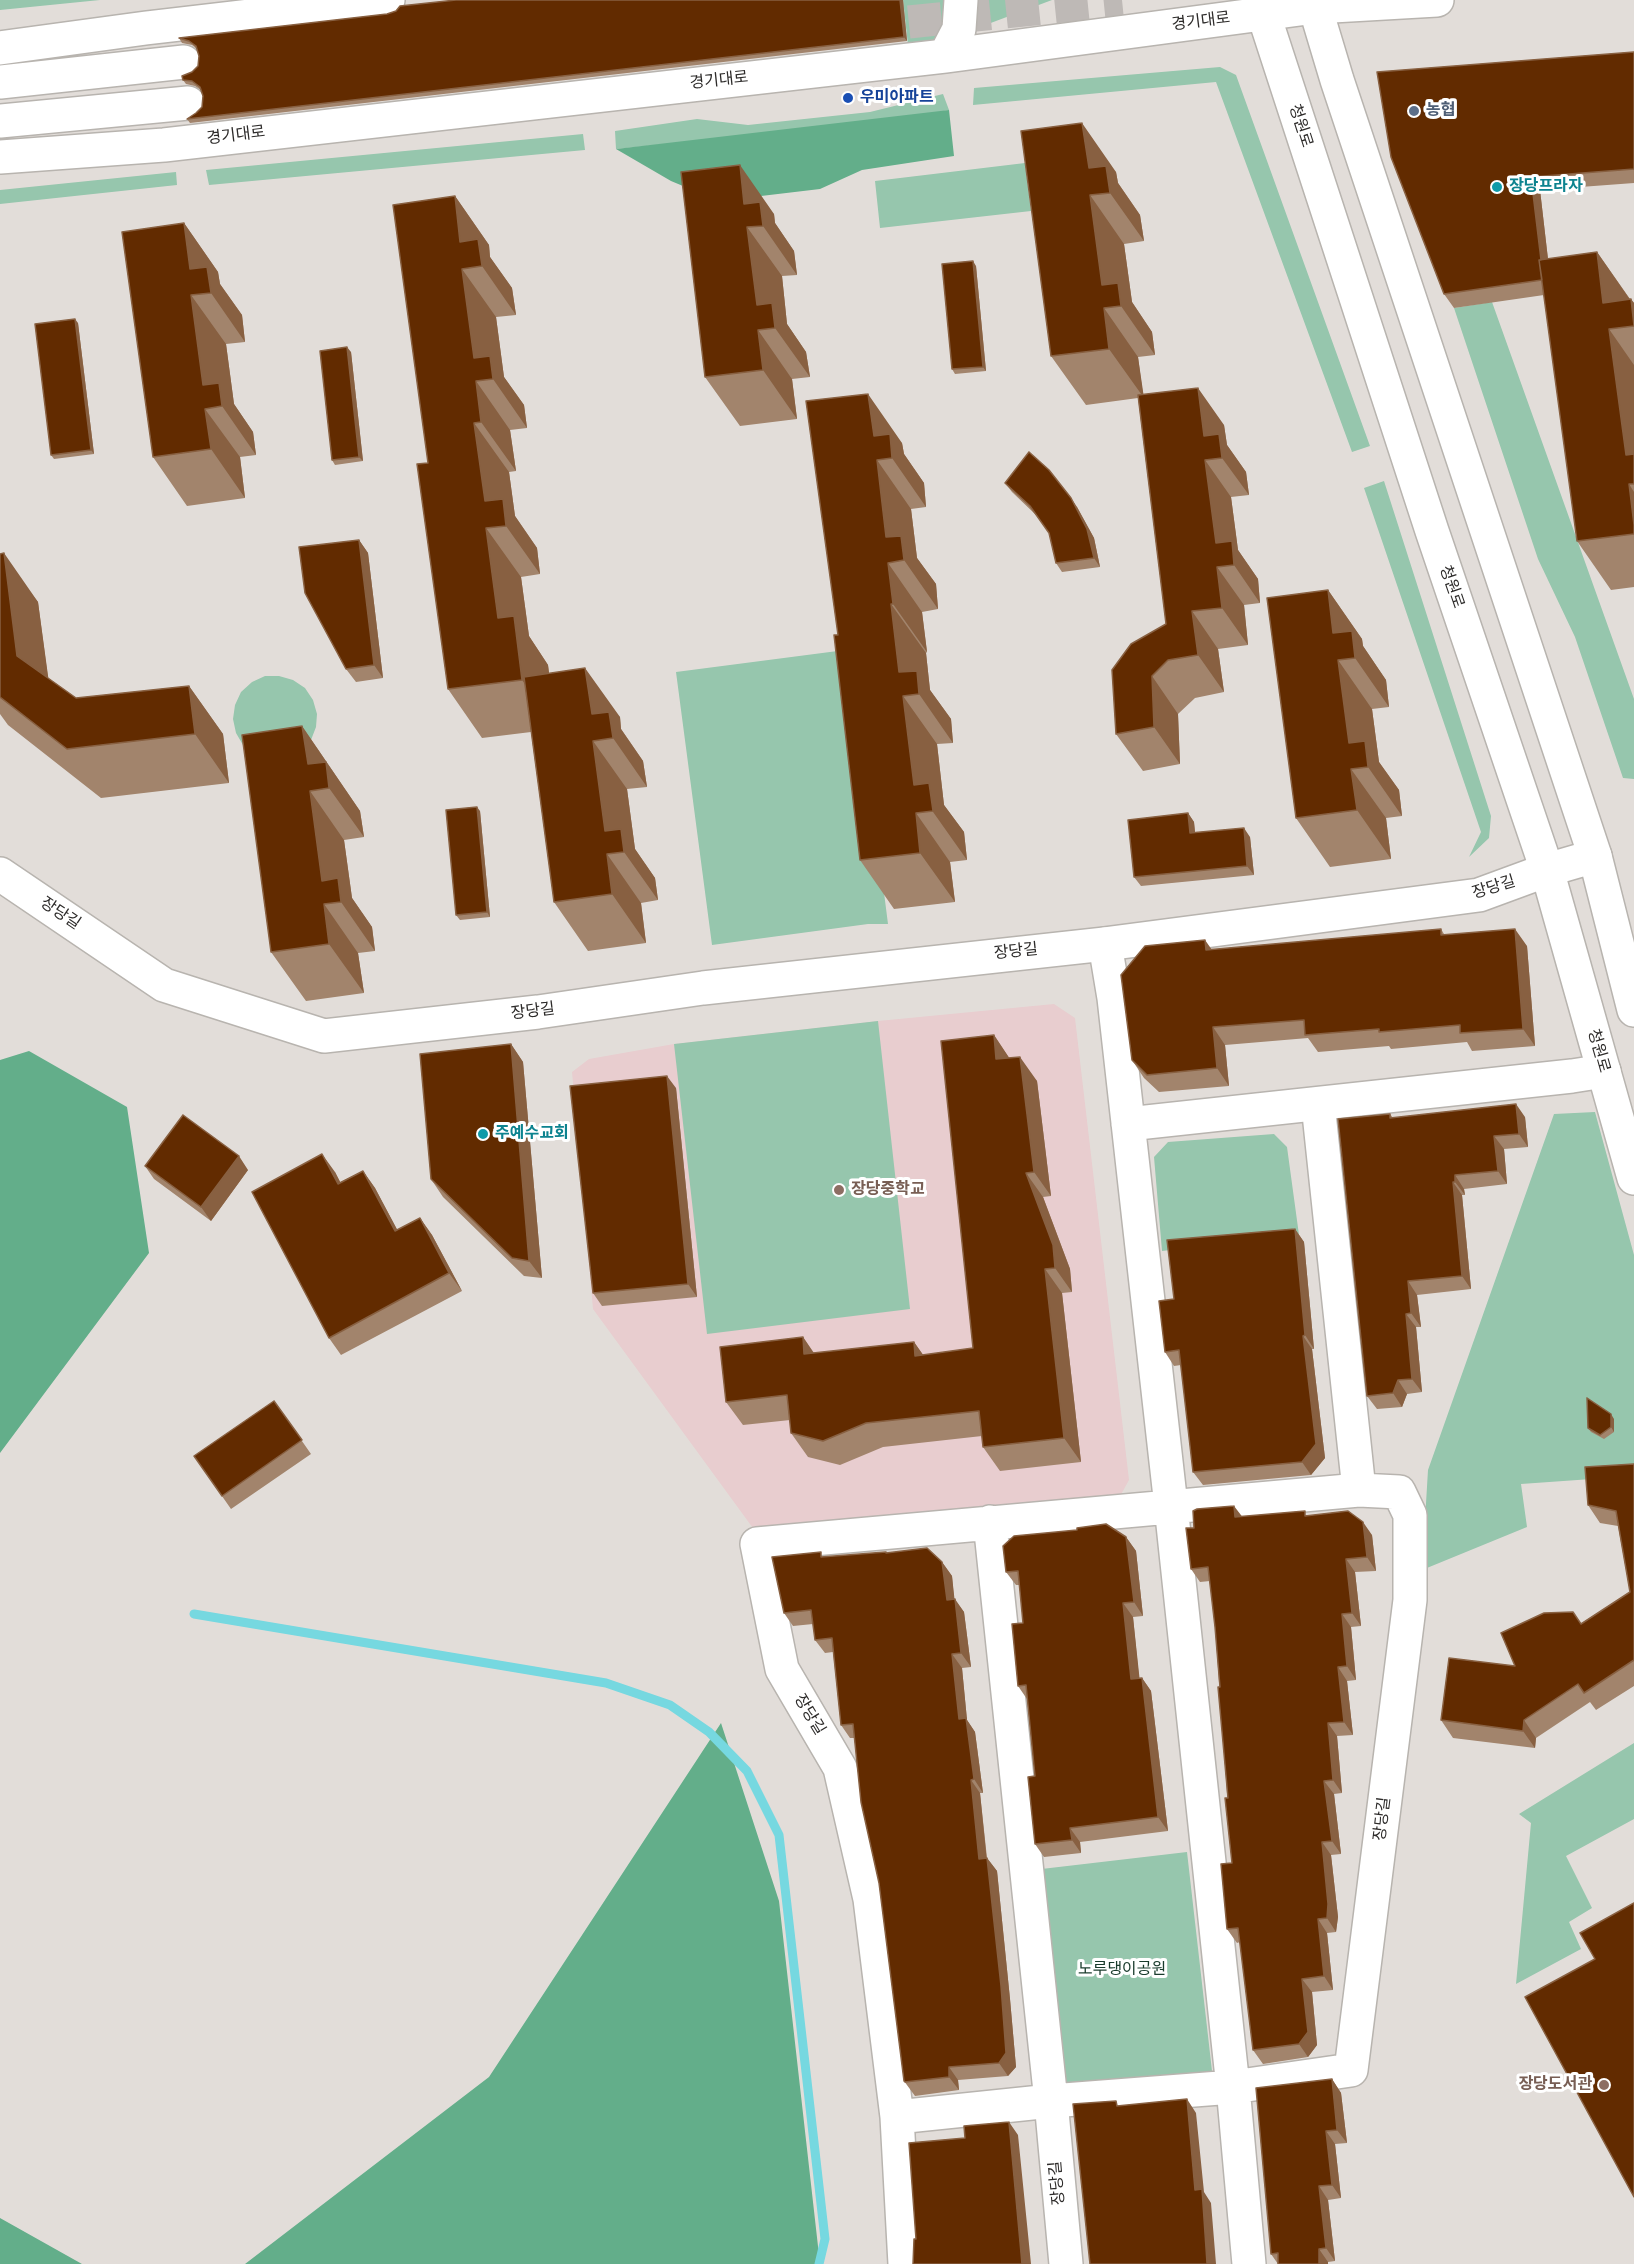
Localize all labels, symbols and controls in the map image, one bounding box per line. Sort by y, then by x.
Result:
street label: 경기대로 [1171,9,1231,35]
street label: 경기대로 [689,68,749,94]
place label: 우미아파트 [860,88,934,108]
marker: 우미아파트 [841,91,855,105]
place label: 농협 [1426,101,1455,121]
street label: 청원로 [1284,102,1316,150]
marker: 농협 [1407,104,1421,118]
street label: 경기대로 [206,123,266,149]
place label: 장당프라자 [1509,177,1583,197]
marker: 장당프라자 [1490,180,1504,194]
street label: 청원로 [1435,563,1467,611]
street label: 장당길 [1470,872,1518,904]
street label: 장당길 [36,894,84,934]
street label: 장당길 [993,940,1039,964]
street label: 장당길 [510,1000,556,1024]
street label: 청원로 [1583,1027,1613,1075]
place label: 주예수교회 [495,1124,569,1144]
marker: 주예수교회 [476,1127,490,1141]
place label: 장당중학교 [851,1180,925,1200]
marker: 장당중학교 [832,1183,846,1197]
street label: 장당길 [789,1691,829,1739]
street label: 장당길 [1371,1796,1395,1842]
park label: 노루댕이공원 [1078,1960,1166,1980]
place label: 장당도서관 [1518,2075,1592,2095]
marker: 장당도서관 [1597,2078,1611,2092]
street label: 장당길 [1047,2160,1069,2206]

